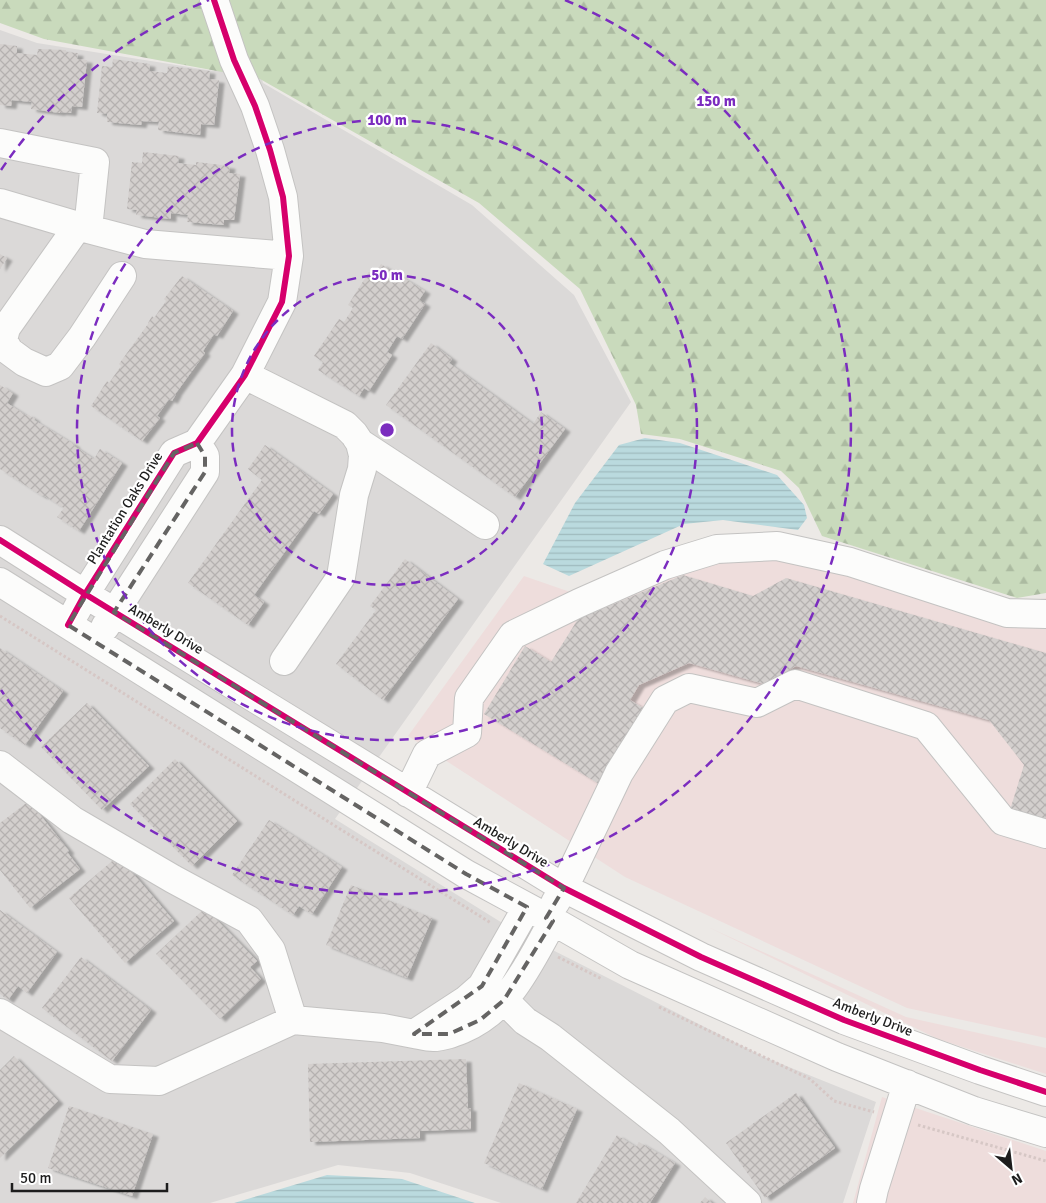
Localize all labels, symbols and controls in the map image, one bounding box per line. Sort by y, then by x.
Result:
text: 150 m [696,92,736,110]
text: 100 m [367,111,407,129]
text: 50 m [371,266,403,284]
centre of rings [378,421,396,439]
street label: Plantation Oaks Drive [84,449,166,567]
street label: Amberly Drive [126,600,206,658]
street label: Amberly Drive [471,813,551,871]
street label: Amberly Drive [831,994,915,1040]
north arrow [986,1143,1036,1193]
scale bar [12,1160,168,1192]
text: 50 m [20,1169,51,1187]
text: N [1009,1169,1025,1189]

